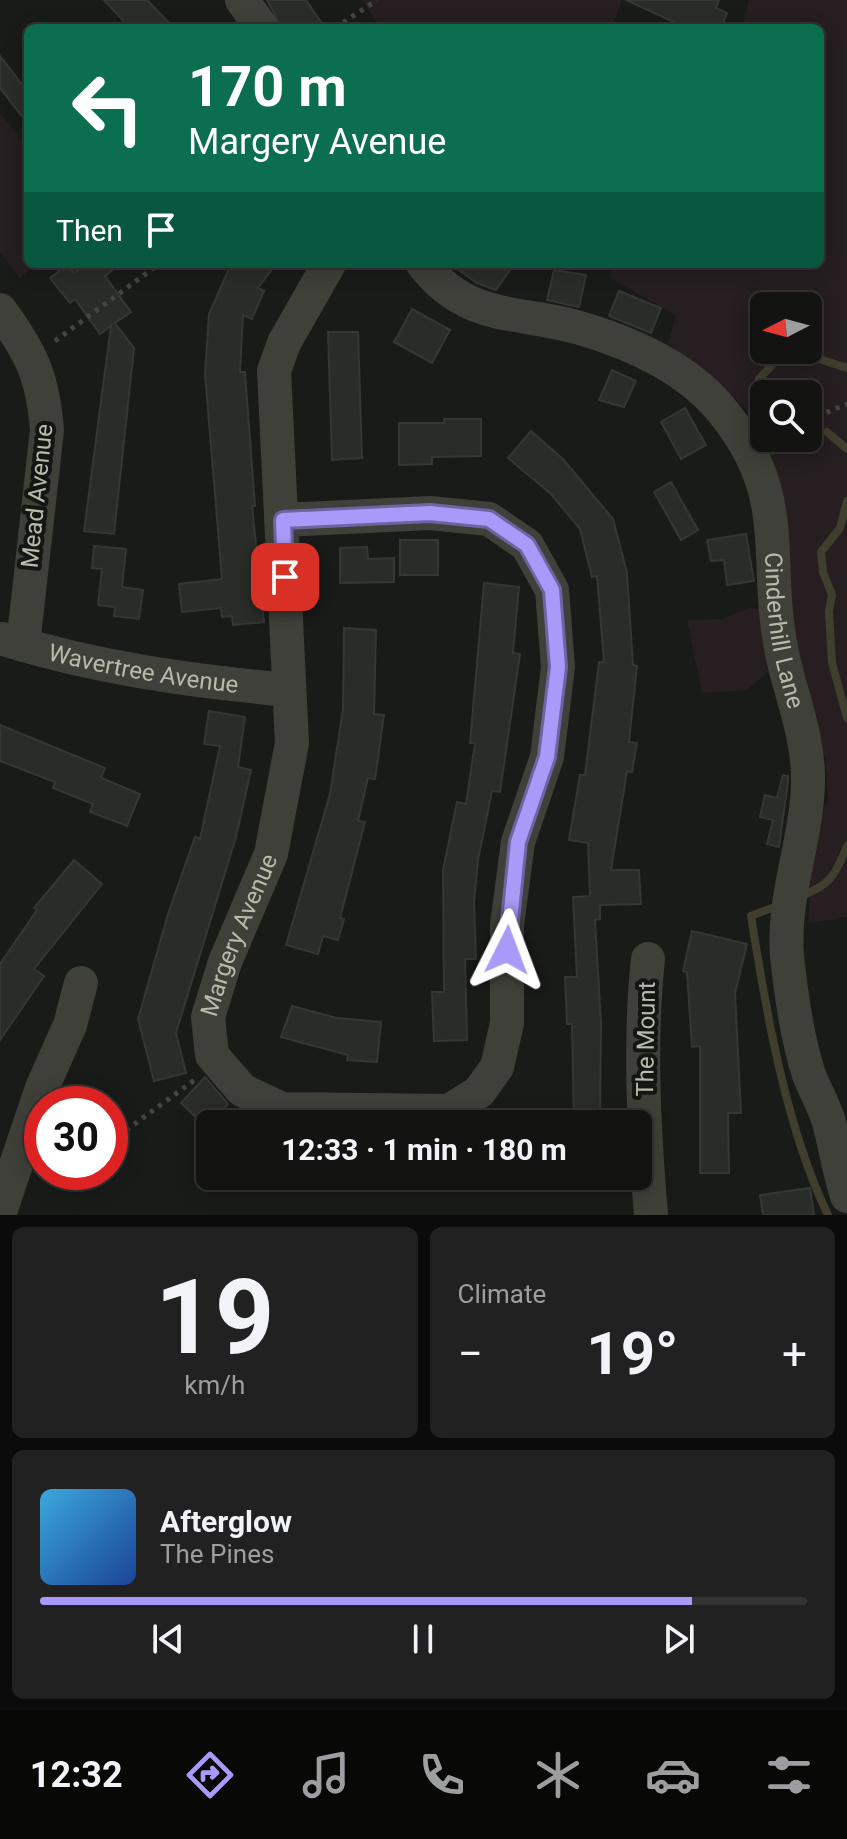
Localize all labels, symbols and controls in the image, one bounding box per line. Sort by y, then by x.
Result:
text: 170 m [188,54,347,120]
icon: left [56,56,160,160]
text: Margery Avenue [188,121,446,163]
icon: arrive [139,208,183,252]
text: Then [56,213,123,248]
north arrow [750,292,822,364]
map controls [750,292,822,452]
button: search [750,380,822,452]
street label: Mead Avenue [16,423,58,569]
pin [251,543,319,611]
street label: Cinderhill Lane [759,552,810,712]
icon: arrive [263,555,307,599]
street label: Wavertree Avenue [46,638,240,699]
street label: Margery Avenue [195,850,283,1020]
position arrow [465,908,549,992]
street label: The Mount [631,981,661,1097]
speed limit sign: 30 [24,1086,128,1190]
text: 12:33 · 1 min · 180 m [281,1132,567,1167]
text: 19 [155,1257,274,1378]
text: Climate [458,1279,546,1309]
text: 19° [586,1318,678,1389]
text: − [458,1328,483,1380]
text: + [782,1328,807,1380]
text: km/h [184,1370,245,1400]
text: Afterglow [160,1504,292,1539]
text: The Pines [160,1539,274,1569]
icon: previous [146,1617,190,1661]
icon: pause [401,1617,445,1661]
icon: next [657,1617,701,1661]
icon: directions [182,1747,238,1803]
icon: music [298,1747,354,1803]
icon: phone [414,1747,470,1803]
icon: climate [530,1747,586,1803]
icon: car [645,1747,701,1803]
icon: filters [761,1747,817,1803]
text: 12:32 [30,1754,123,1796]

